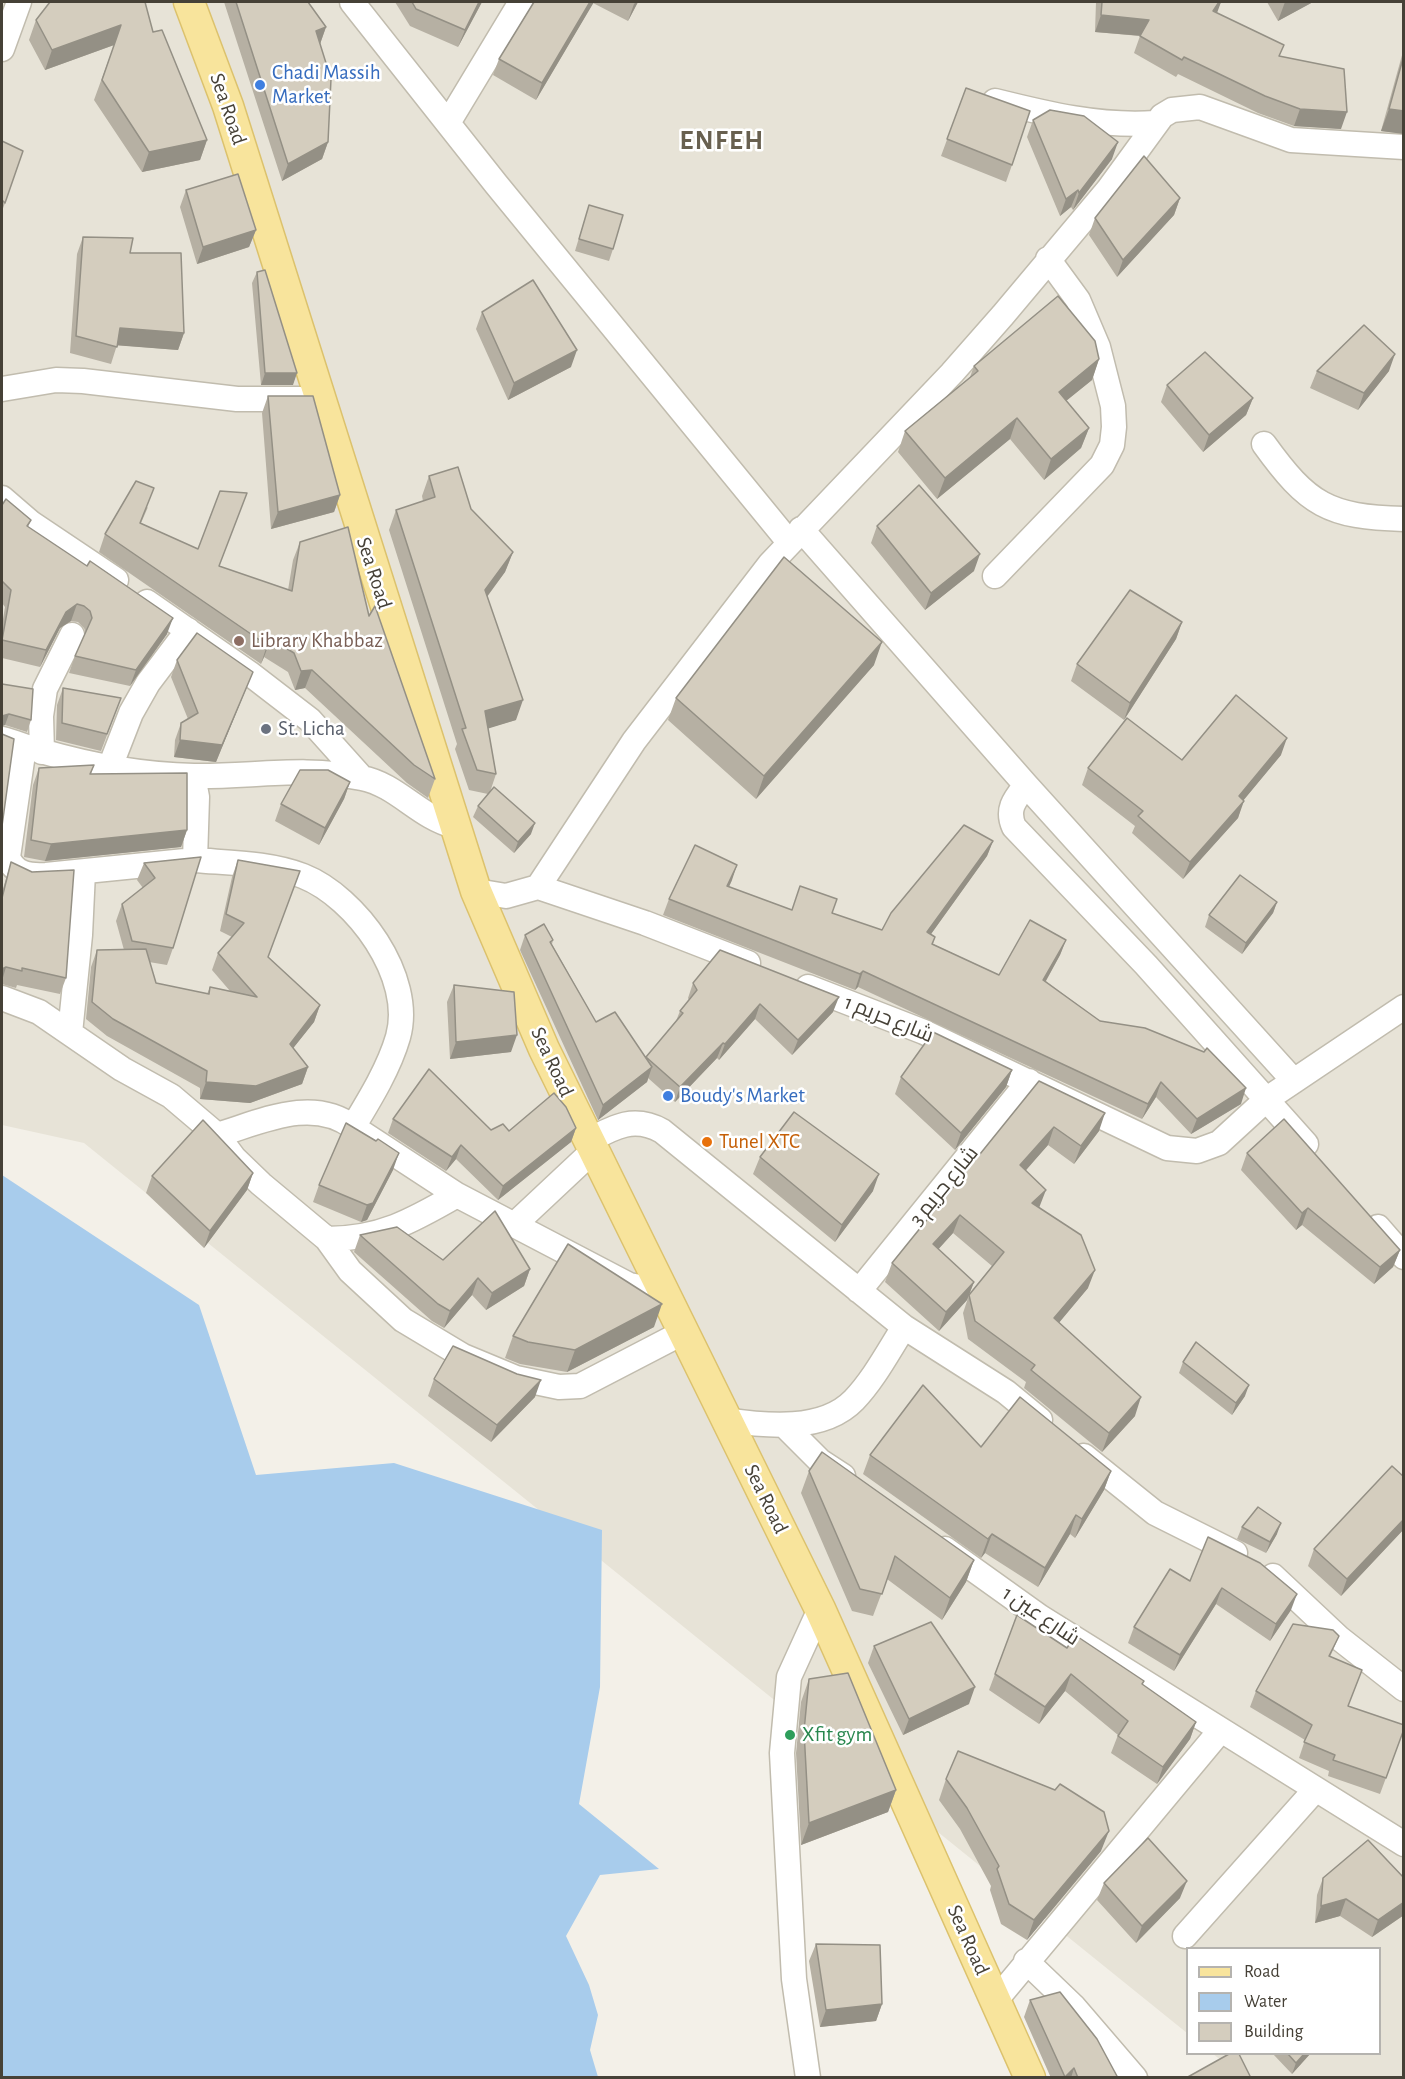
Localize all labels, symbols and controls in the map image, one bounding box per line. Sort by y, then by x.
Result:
place label: Chadi Massih Market [272,60,381,110]
street label: Sea Road [204,70,252,148]
marker: Chadi Massih Market [253,78,267,92]
district label: ENFEH [680,125,764,157]
street label: Sea Road [351,534,397,612]
place label: Library Khabbaz [251,628,383,654]
marker: Library Khabbaz [232,634,246,648]
place label: St. Licha [278,716,345,742]
marker: St. Licha [259,722,273,736]
street label: شارع حريم 1 [841,990,937,1048]
street label: Sea Road [525,1023,579,1101]
place label: Boudy's Market [680,1083,805,1109]
marker: Boudy's Market [661,1089,675,1103]
place label: Tunel XTC [719,1129,800,1155]
marker: Tunel XTC [700,1135,714,1149]
street label: شارع حريم 3 [904,1141,984,1231]
street label: Sea Road [738,1460,794,1538]
street label: شارع عين 1 [997,1581,1085,1651]
place label: Xfit gym [802,1722,872,1748]
marker: Xfit gym [783,1728,797,1742]
street label: Sea Road [941,1901,995,1979]
legend [1186,1947,1381,2055]
text: Road [1244,1963,1280,1981]
text: Water [1244,1993,1287,2011]
text: Building [1244,2023,1303,2041]

